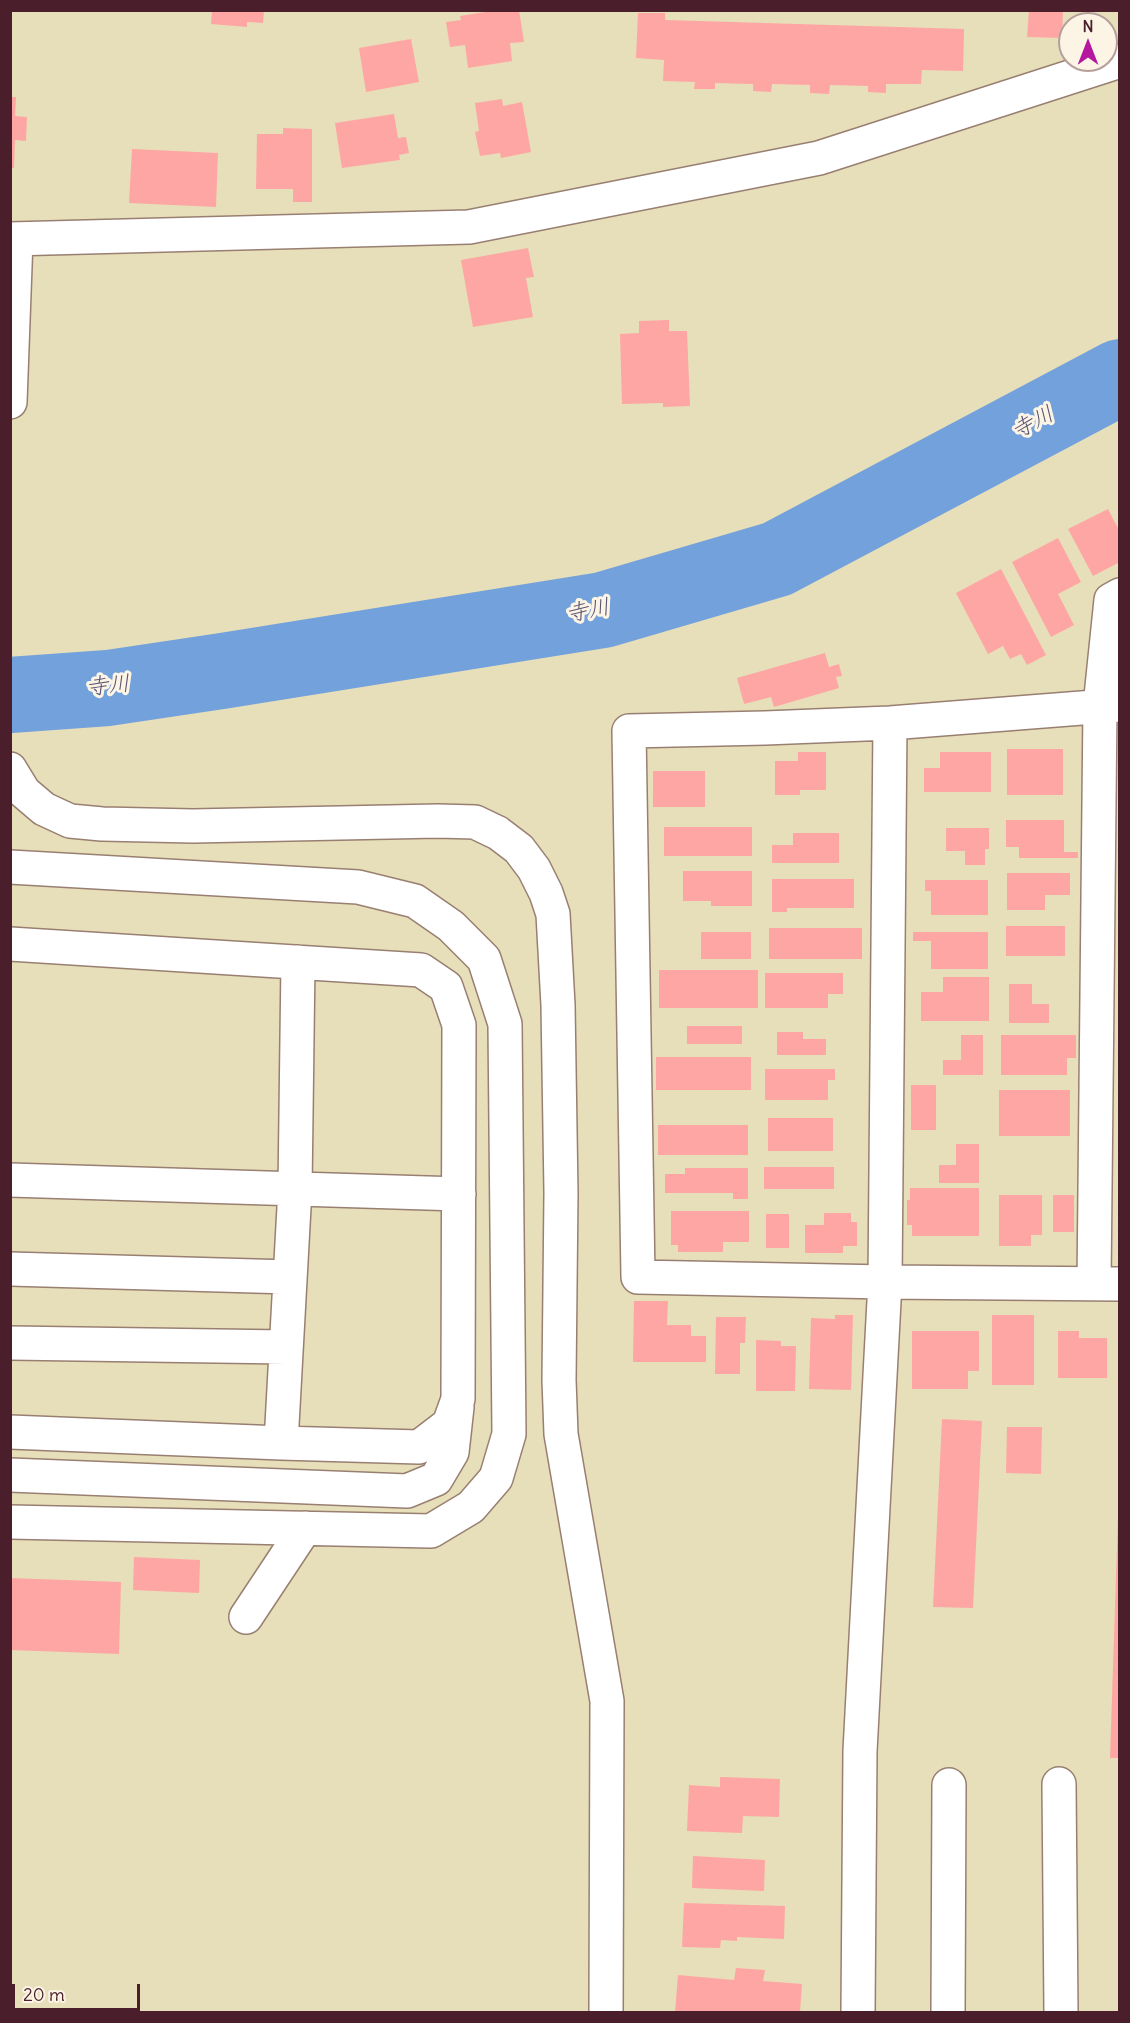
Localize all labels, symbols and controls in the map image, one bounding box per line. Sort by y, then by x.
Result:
north arrow [1058,12,1118,72]
text: N [1082,16,1094,36]
water label: 寺川 [1007,401,1059,445]
water label: 寺川 [564,594,612,628]
water label: 寺川 [85,671,131,701]
scale bar [15,1972,142,2010]
text: 20 m [23,1983,65,2006]

